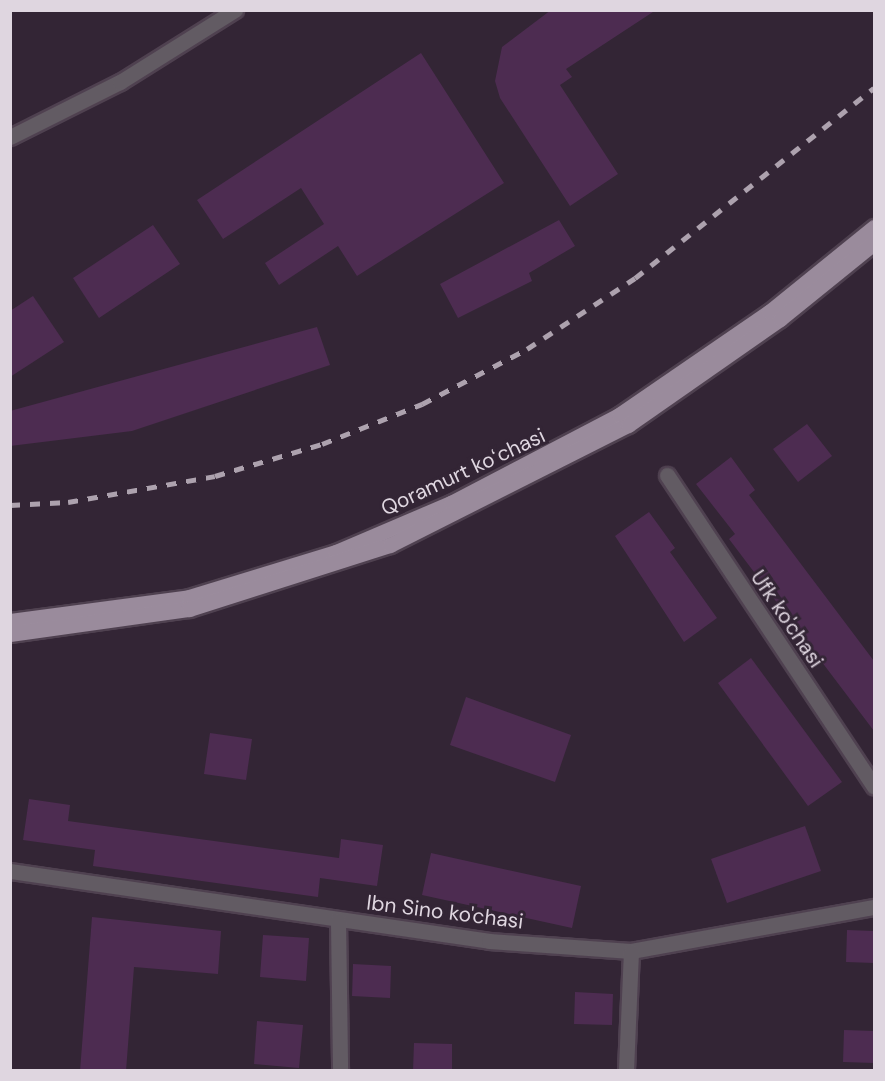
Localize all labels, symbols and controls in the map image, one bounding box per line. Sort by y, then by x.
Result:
street label: Qoramurt koʻchasi [377,423,549,521]
street label: Ufk ko'chasi [745,566,829,672]
street label: Ibn Sino ko'chasi [365,890,525,934]

